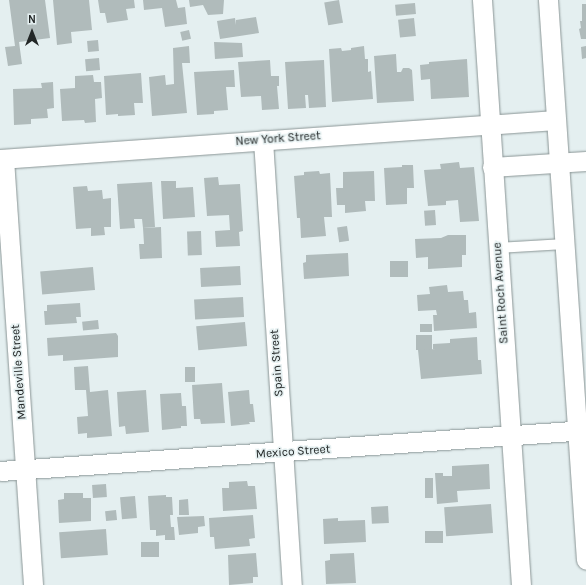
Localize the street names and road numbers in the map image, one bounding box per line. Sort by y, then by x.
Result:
street label: New York Street [235,129,321,149]
street label: Saint Roch Avenue [490,242,512,344]
street label: Mandeville Street [8,324,30,420]
street label: Spain Street [267,329,287,397]
street label: Mexico Street [255,442,331,462]

